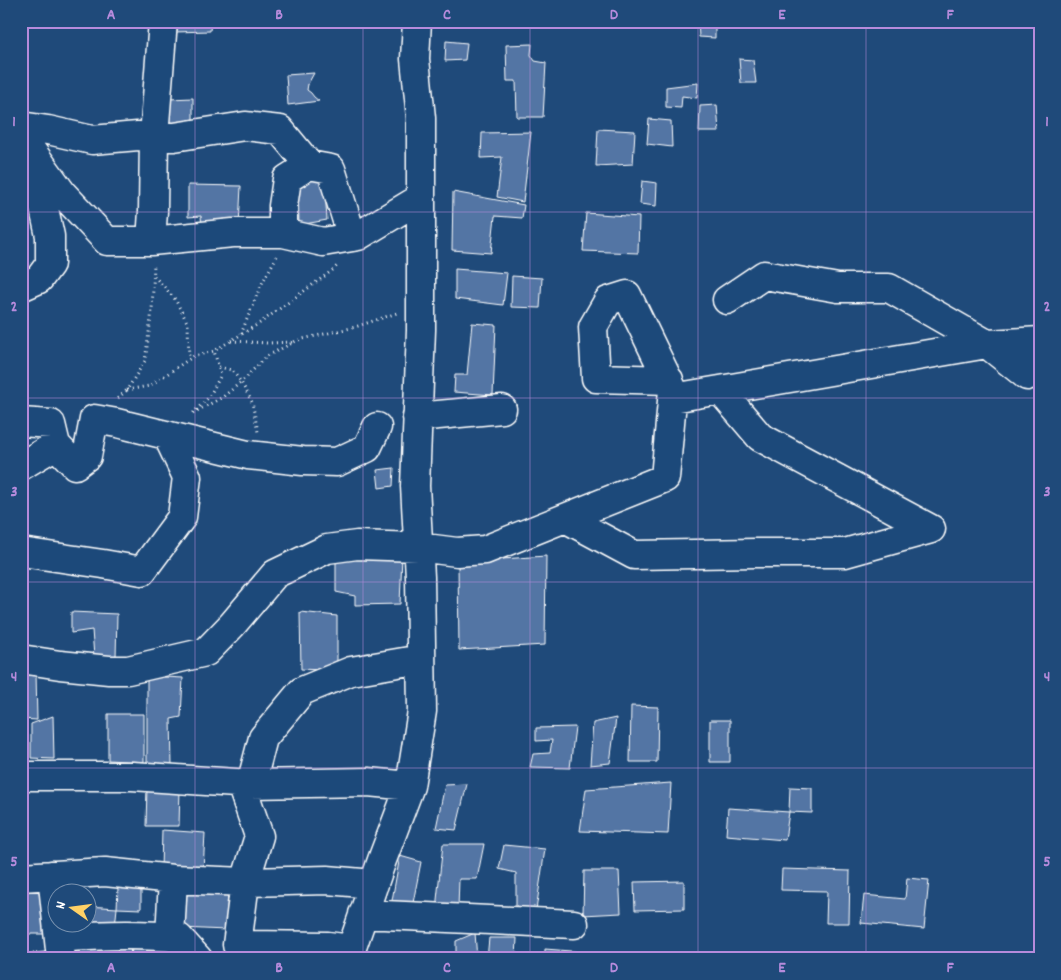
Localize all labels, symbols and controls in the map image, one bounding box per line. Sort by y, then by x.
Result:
text: A [107,4,116,27]
text: B [275,4,283,27]
text: C [443,4,451,27]
text: D [610,4,619,27]
text: E [778,4,786,27]
text: F [946,4,954,27]
text: 1 [12,111,16,134]
text: 1 [1045,111,1049,134]
text: 2 [11,296,18,319]
text: 2 [1044,296,1051,319]
text: 3 [10,481,18,504]
text: 3 [1043,481,1051,504]
text: 4 [11,666,17,689]
text: 4 [1044,666,1050,689]
text: 5 [10,851,18,874]
text: 5 [1043,851,1051,874]
north arrow [48,882,98,932]
text: N [51,899,72,911]
text: A [107,957,116,980]
text: B [275,957,283,980]
text: C [443,957,451,980]
text: D [610,957,619,980]
text: E [778,957,786,980]
text: F [946,957,954,980]

